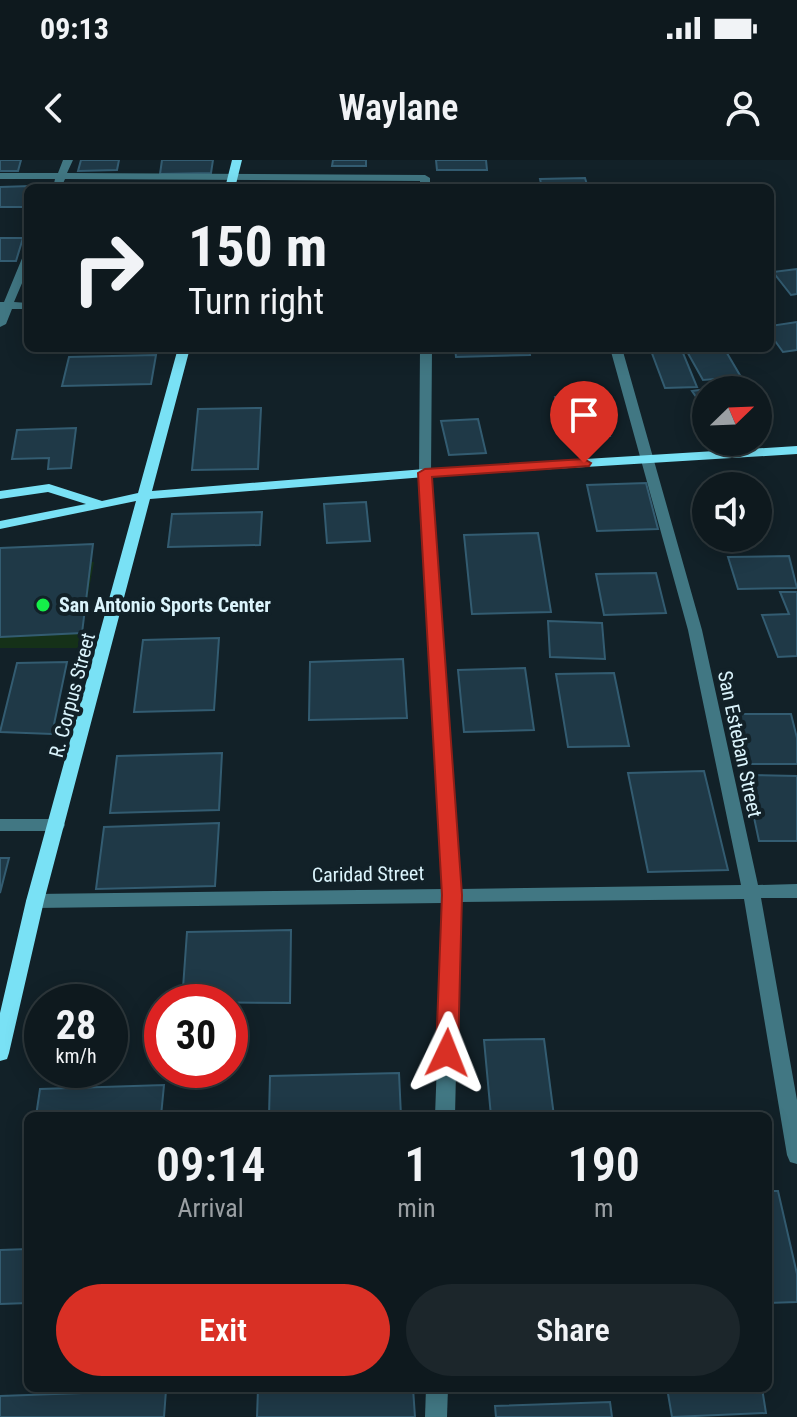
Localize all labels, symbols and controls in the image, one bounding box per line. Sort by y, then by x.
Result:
text: 09:13 [40,11,109,46]
icon: back [32,86,76,130]
icon: person [721,86,765,130]
text: Waylane [339,87,458,129]
text: 150 m [188,214,327,280]
icon: right [56,216,160,320]
text: Turn right [188,281,324,323]
north arrow [692,376,772,456]
map controls [692,376,772,552]
pin [550,381,618,463]
icon: arrive [562,393,606,437]
button: sound [692,472,772,552]
place label: San Antonio Sports Center [59,593,271,617]
marker: San Antonio Sports Center [34,596,52,614]
street label: R. Corpus Street [44,630,100,760]
street label: San Esteban Street [713,669,767,820]
street label: Caridad Street [312,861,425,887]
speed limit sign: 30 [144,984,248,1088]
text: 28 [56,1002,96,1049]
position arrow [405,1011,489,1095]
text: km/h [55,1044,97,1068]
text: 09:14 [156,1136,265,1193]
text: 1 [404,1136,428,1193]
text: 190 [568,1136,640,1193]
text: Arrival [178,1193,244,1223]
text: min [397,1193,435,1223]
text: m [594,1193,614,1223]
button: Exit [56,1284,390,1376]
button: Share [406,1284,740,1376]

